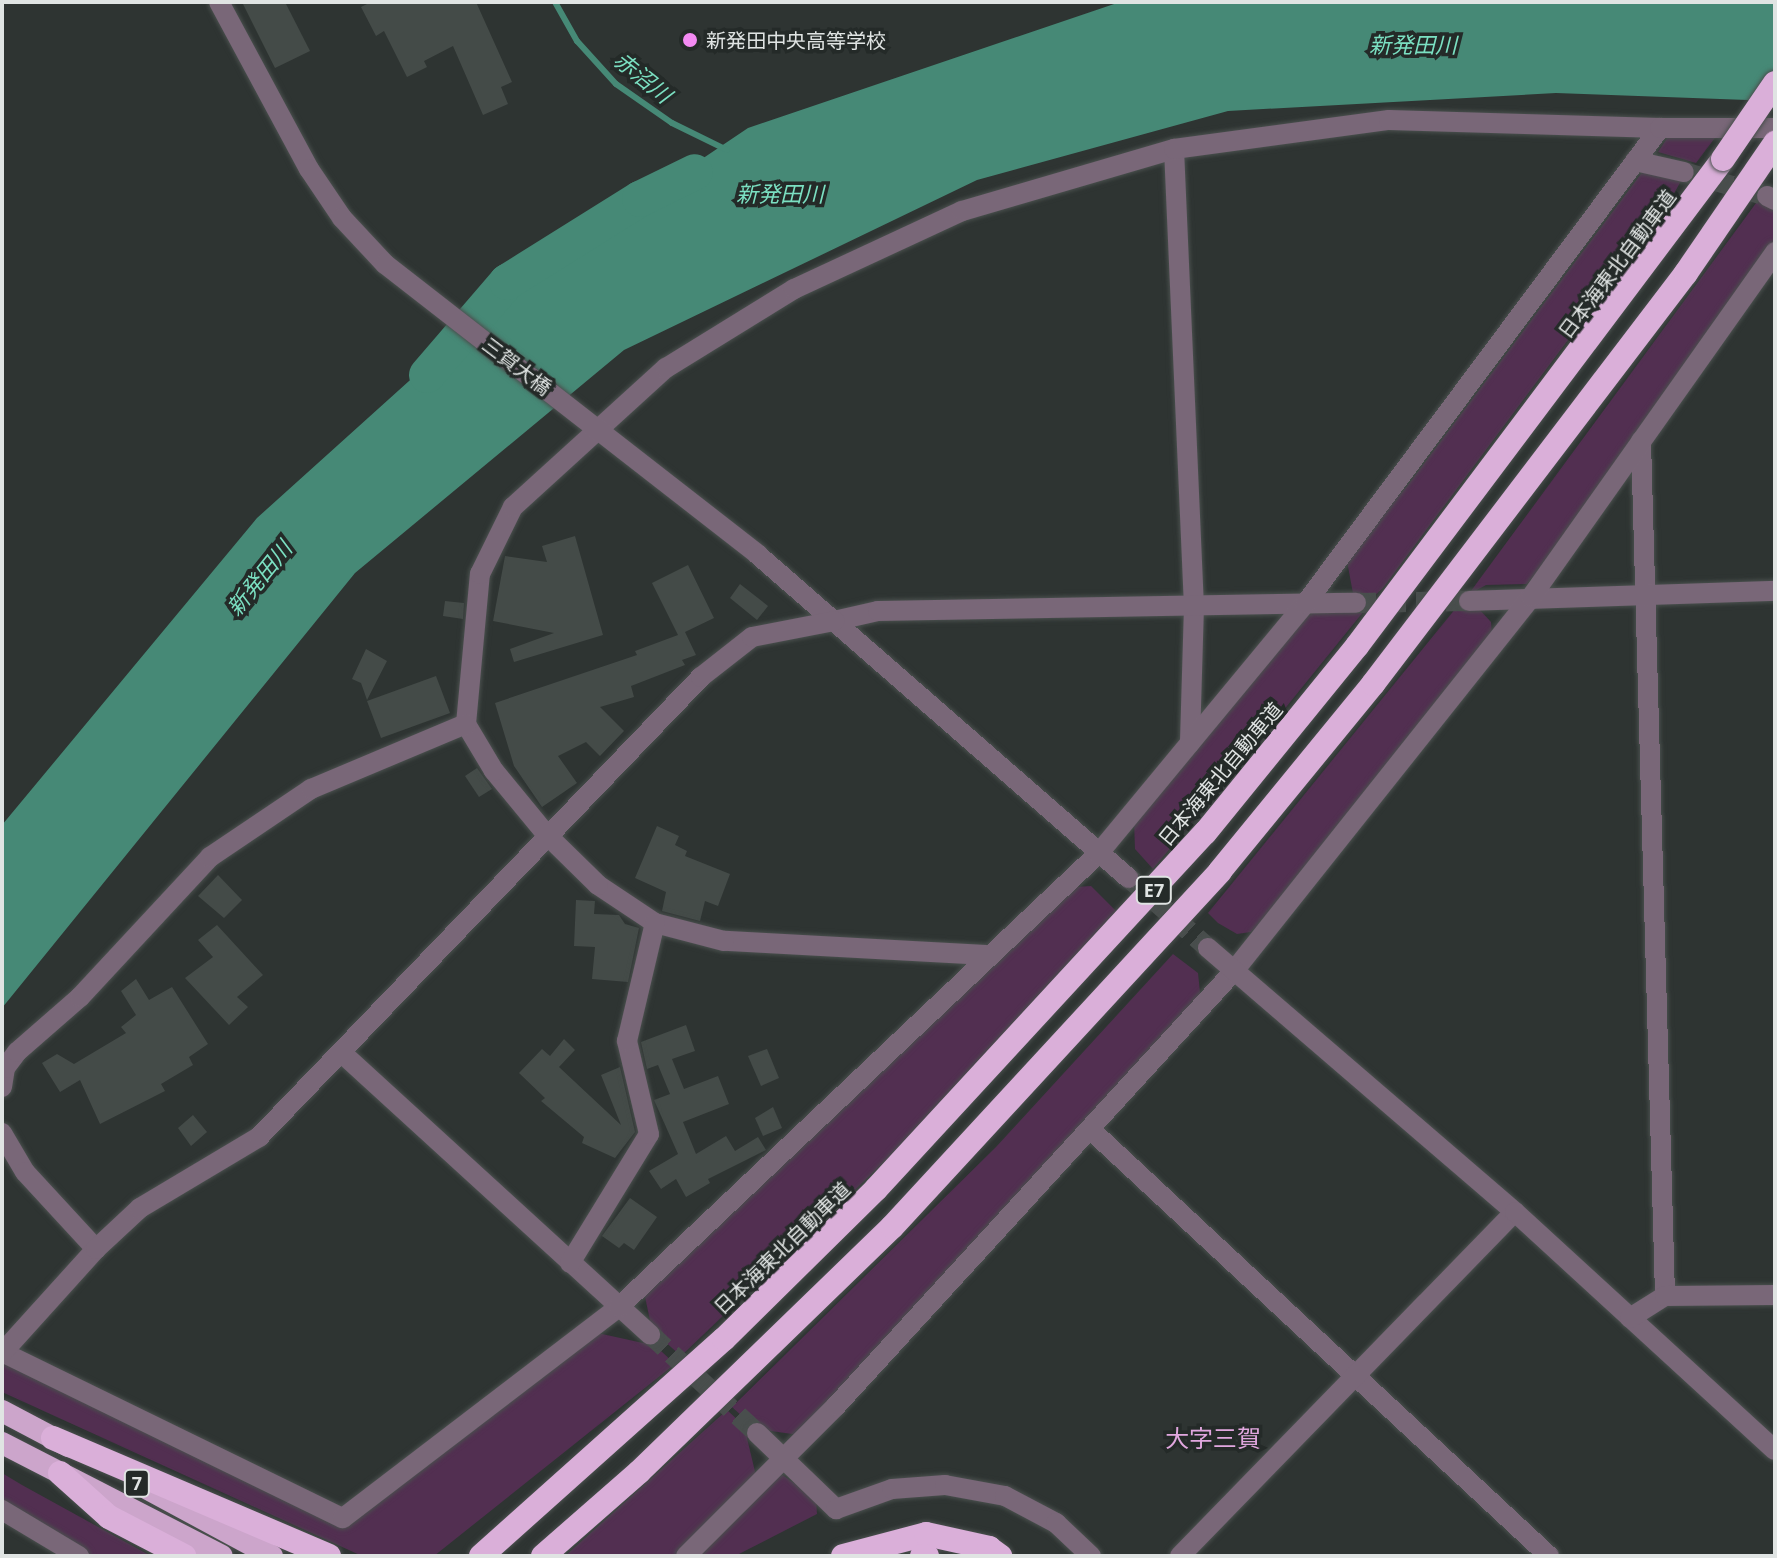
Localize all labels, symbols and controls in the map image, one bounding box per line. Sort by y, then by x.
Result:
place label: 新発田中央高等学校 [706,28,886,52]
marker: 新発田中央高等学校 [681,31,699,49]
water label: 新発田川 [1369,32,1457,58]
water label: 赤沼川 [609,46,677,108]
water label: 新発田川 [736,181,824,207]
street label: 日本海東北自動車道 [1553,185,1681,343]
street label: 三賀大橋 [478,332,556,400]
water label: 新発田川 [221,535,297,621]
street label: 日本海東北自動車道 [1153,697,1287,851]
road number: E7 [1134,876,1174,904]
street label: 日本海東北自動車道 [709,1177,855,1319]
district label: 大字三賀 [1165,1424,1261,1452]
road number: 7 [123,1469,151,1497]

